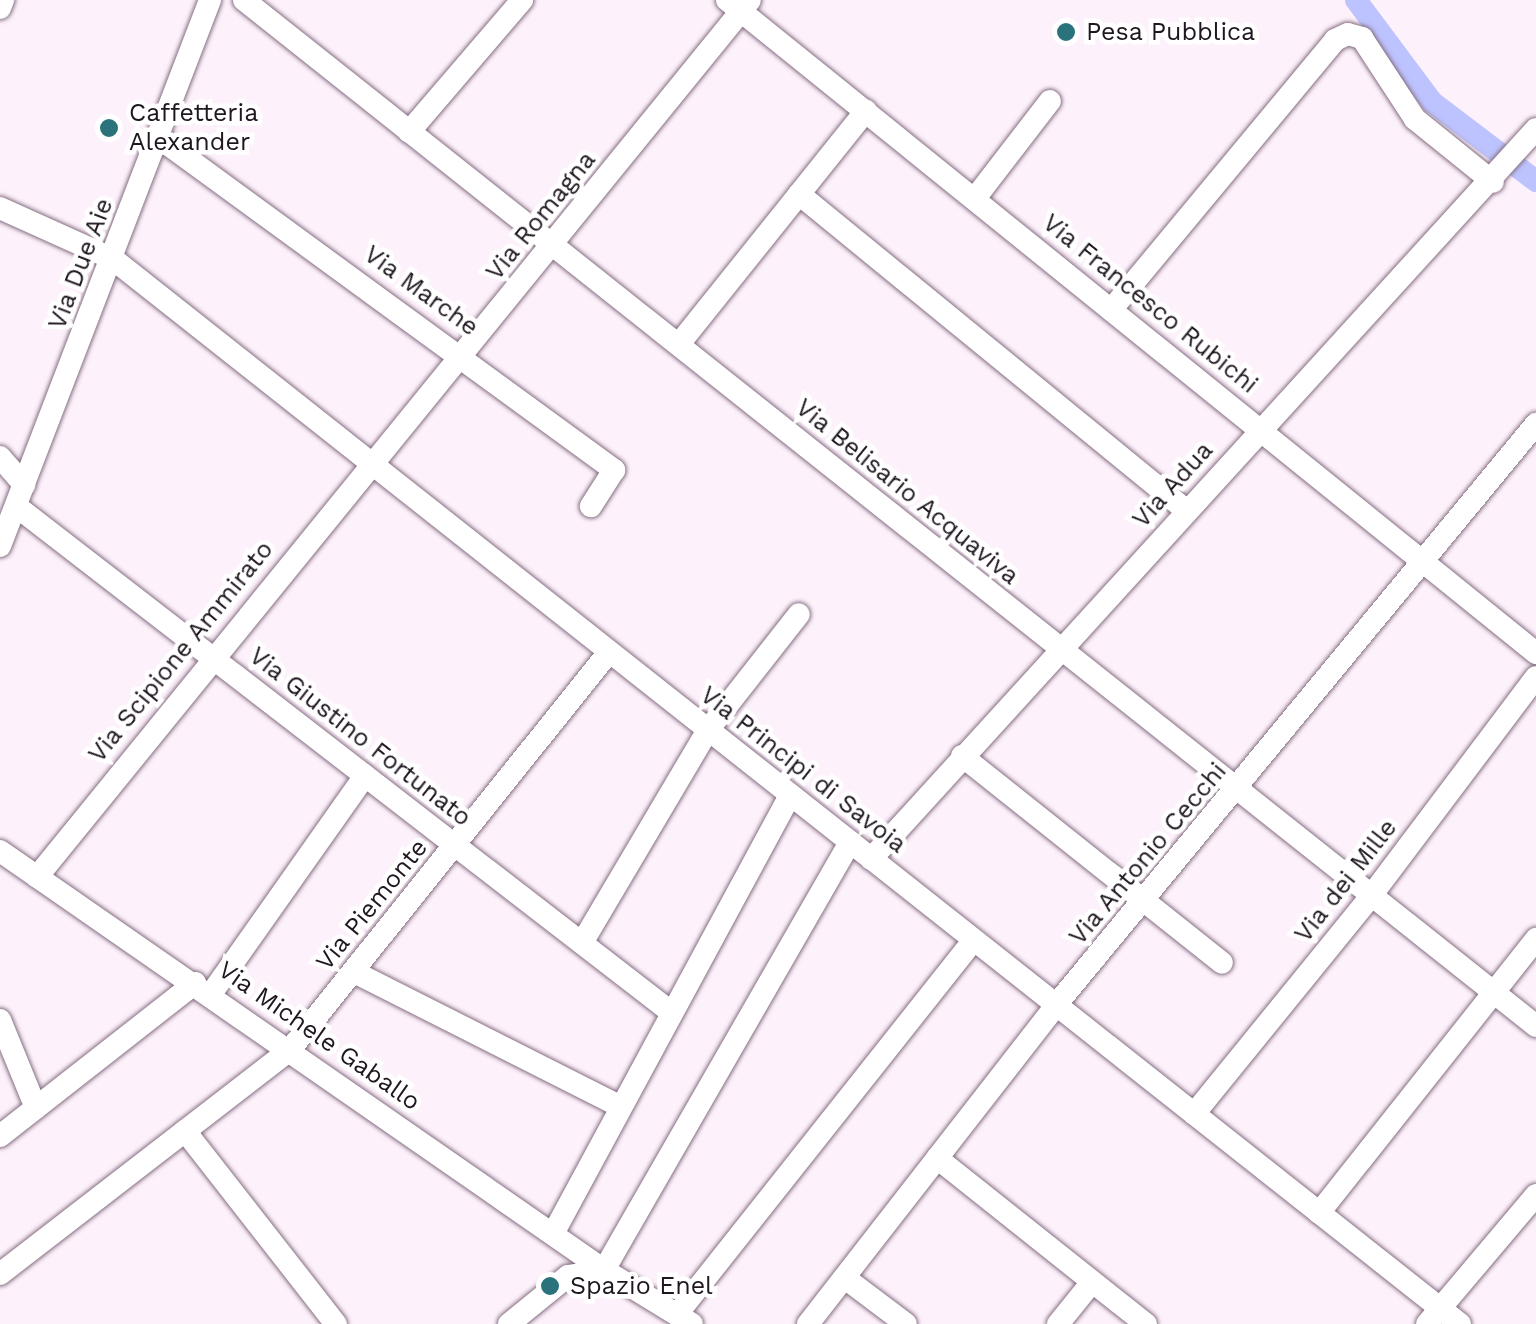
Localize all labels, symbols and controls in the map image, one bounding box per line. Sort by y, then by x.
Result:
place label: Pesa Pubblica [1086,17,1256,47]
marker: Pesa Pubblica [1055,21,1077,43]
place label: Caffetteria Alexander [129,99,258,158]
marker: Caffetteria Alexander [98,117,120,139]
street label: Via Romagna [480,145,602,287]
street label: Via Due Aie [42,194,120,334]
street label: Via Francesco Rubichi [1036,208,1264,400]
street label: Via Marche [358,239,484,343]
street label: Via Belisario Acquaviva [789,392,1025,592]
street label: Via Adua [1126,435,1220,535]
street label: Via Scipione Ammirato [82,535,280,769]
street label: Via Giustino Fortunato [243,641,477,833]
street label: Via Principi di Savoia [694,680,912,860]
street label: Via Antonio Cecchi [1063,756,1233,952]
street label: Via dei Mille [1288,813,1404,949]
street label: Via Piemonte [310,833,434,977]
street label: Via Michele Gaballo [212,955,426,1117]
place label: Spazio Enel [570,1271,713,1301]
marker: Spazio Enel [539,1275,561,1297]

